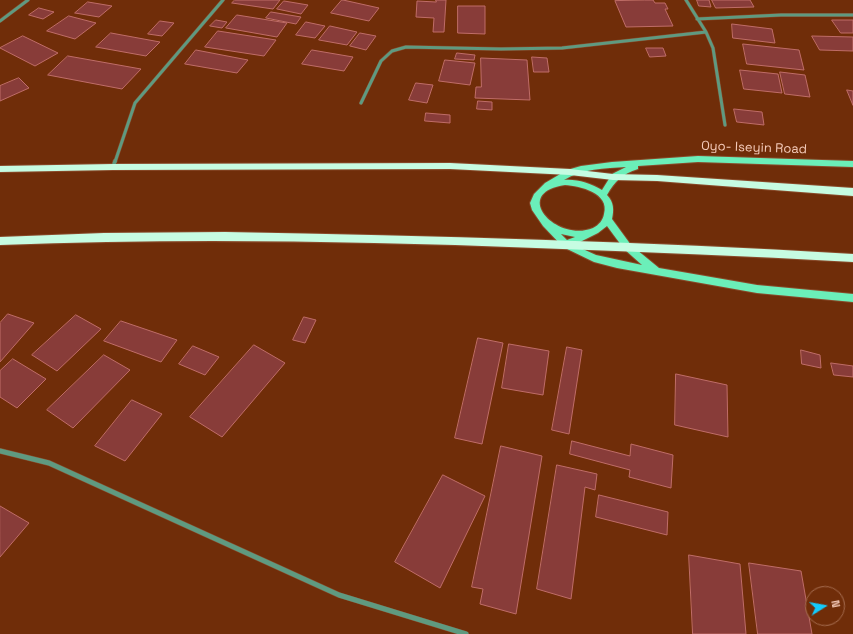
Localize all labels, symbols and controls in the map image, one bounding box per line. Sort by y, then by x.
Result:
street label: Oyo- Iseyin Road [701,138,807,158]
north arrow [805,586,845,626]
text: N [828,599,843,609]

